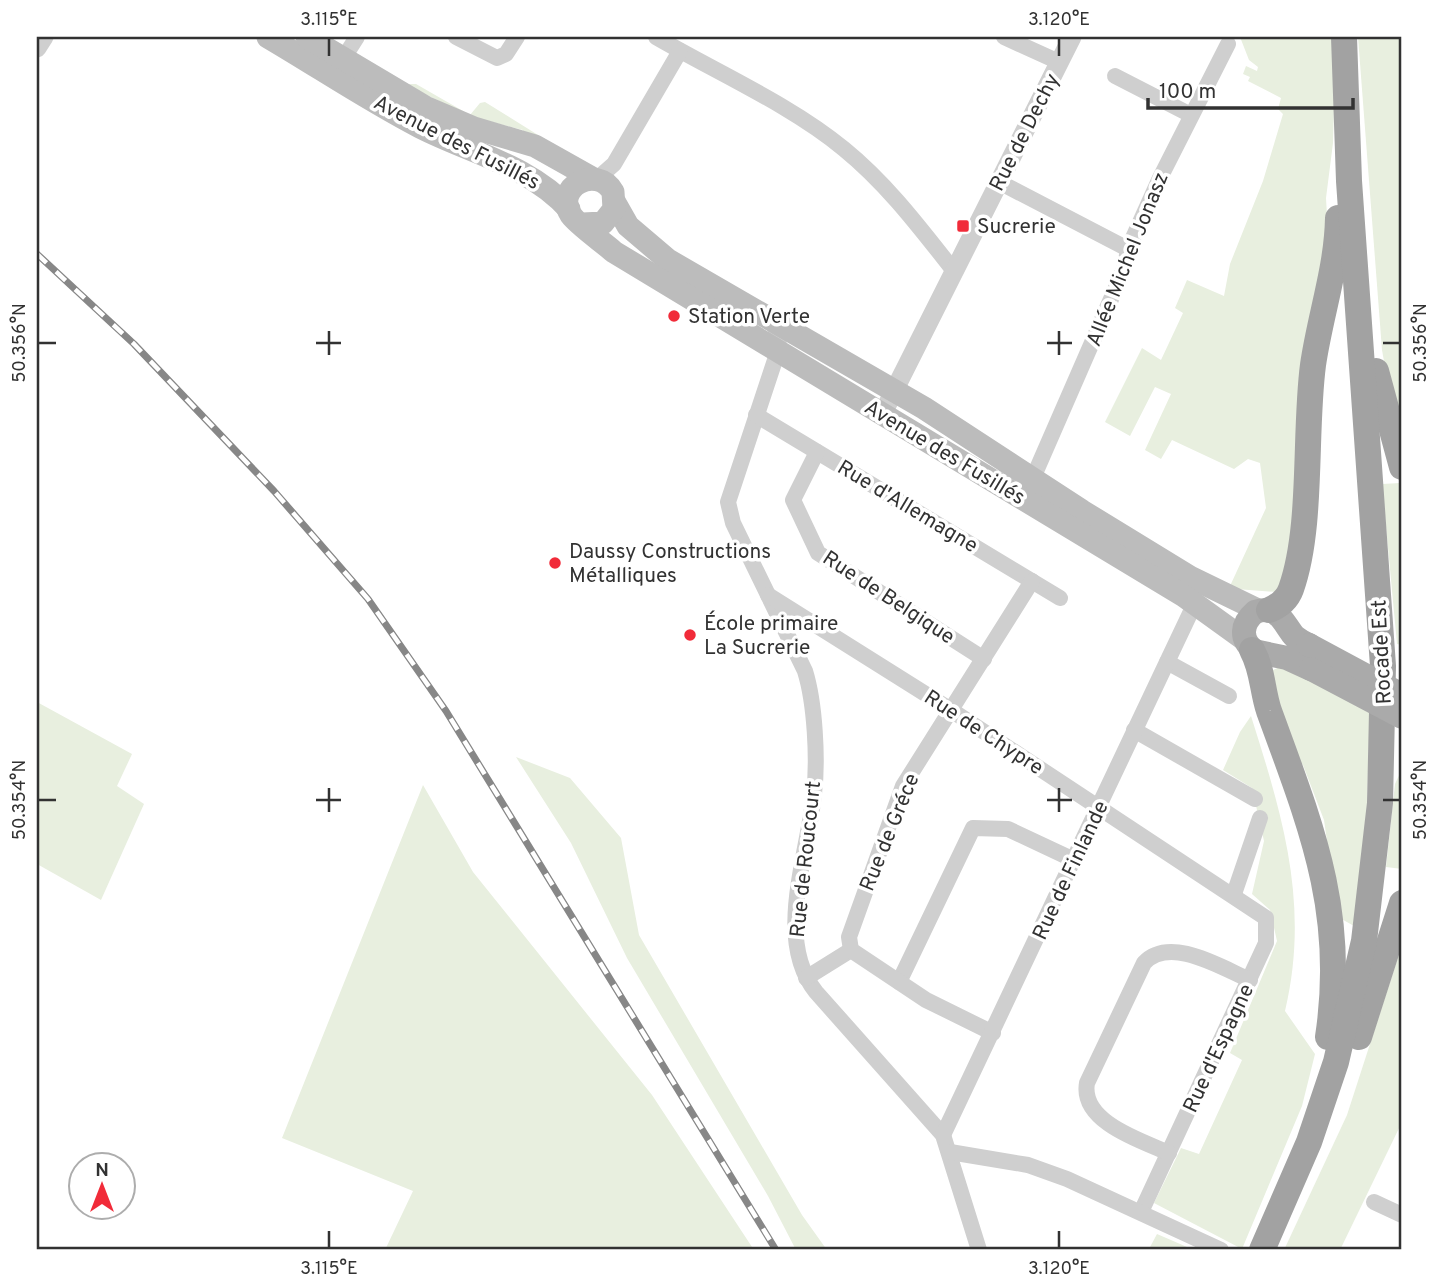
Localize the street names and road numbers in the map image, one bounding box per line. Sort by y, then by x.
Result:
street label: Rue de Dechy [984,69,1067,196]
street label: Avenue des Fusillés [369,90,544,197]
street label: Allée Michel Jonasz [1081,168,1176,351]
street label: Avenue des Fusillés [859,395,1030,512]
street label: Rue d'Allemagne [832,455,982,560]
street label: Rue de Belgique [817,545,959,651]
street label: Rocade Est [1366,599,1399,705]
street label: Rue de Chypre [918,685,1048,782]
street label: Rue de Gréce [854,770,926,896]
street label: Rue de Roucourt [785,780,828,939]
street label: Rue de Finlande [1027,797,1115,945]
street label: Rue d'Espagne [1178,980,1261,1117]

